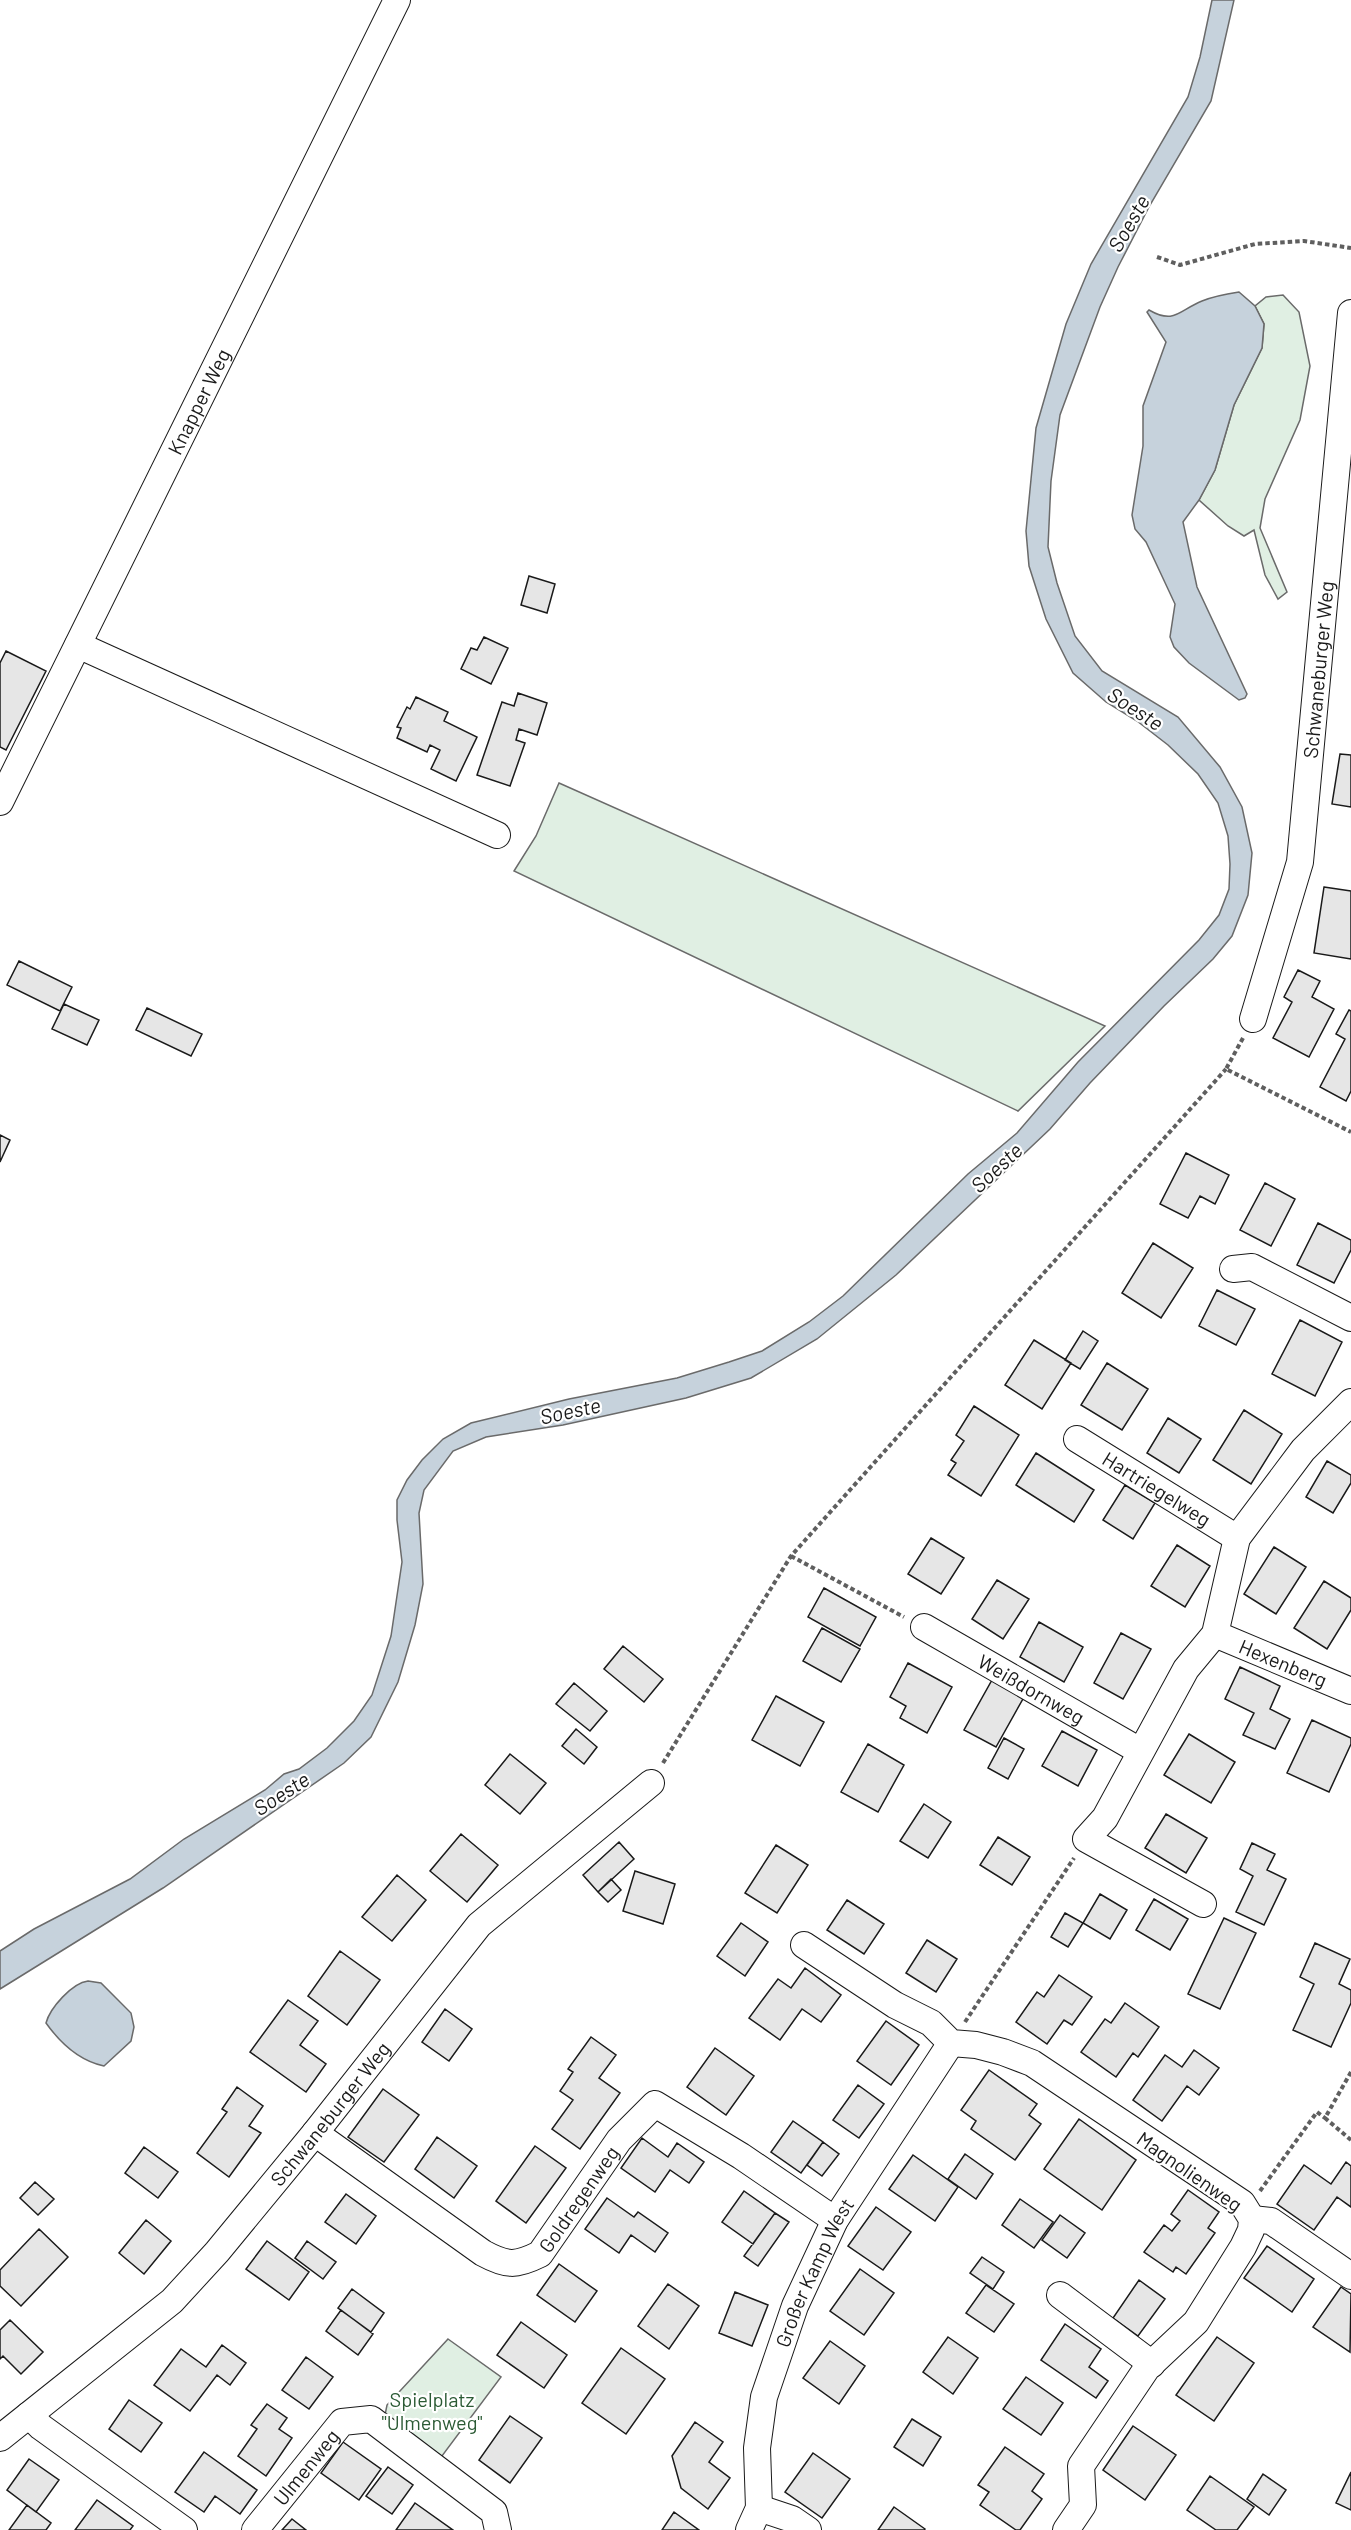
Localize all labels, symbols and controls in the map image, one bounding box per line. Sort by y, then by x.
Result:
water label: Soeste [1102,190,1154,256]
street label: Knapper Weg [162,344,235,458]
street label: Schwaneburger Weg [1298,580,1338,759]
water label: Soeste [1103,681,1169,735]
water label: Soeste [965,1137,1027,1197]
water label: Soeste [537,1391,603,1429]
street label: Hartriegelweg [1098,1446,1215,1531]
street label: Hexenberg [1236,1634,1331,1692]
street label: Weißdornweg [974,1649,1089,1729]
water label: Soeste [248,1766,314,1820]
street label: Schwaneburger Weg [265,2037,395,2190]
street label: Magnolienweg [1133,2126,1247,2216]
street label: Goldregenweg [533,2141,623,2257]
street label: Großer Kamp West [770,2193,858,2350]
park label: Spielplatz "Ulmenweg" [382,2387,482,2434]
street label: Ulmenweg [268,2424,344,2510]

